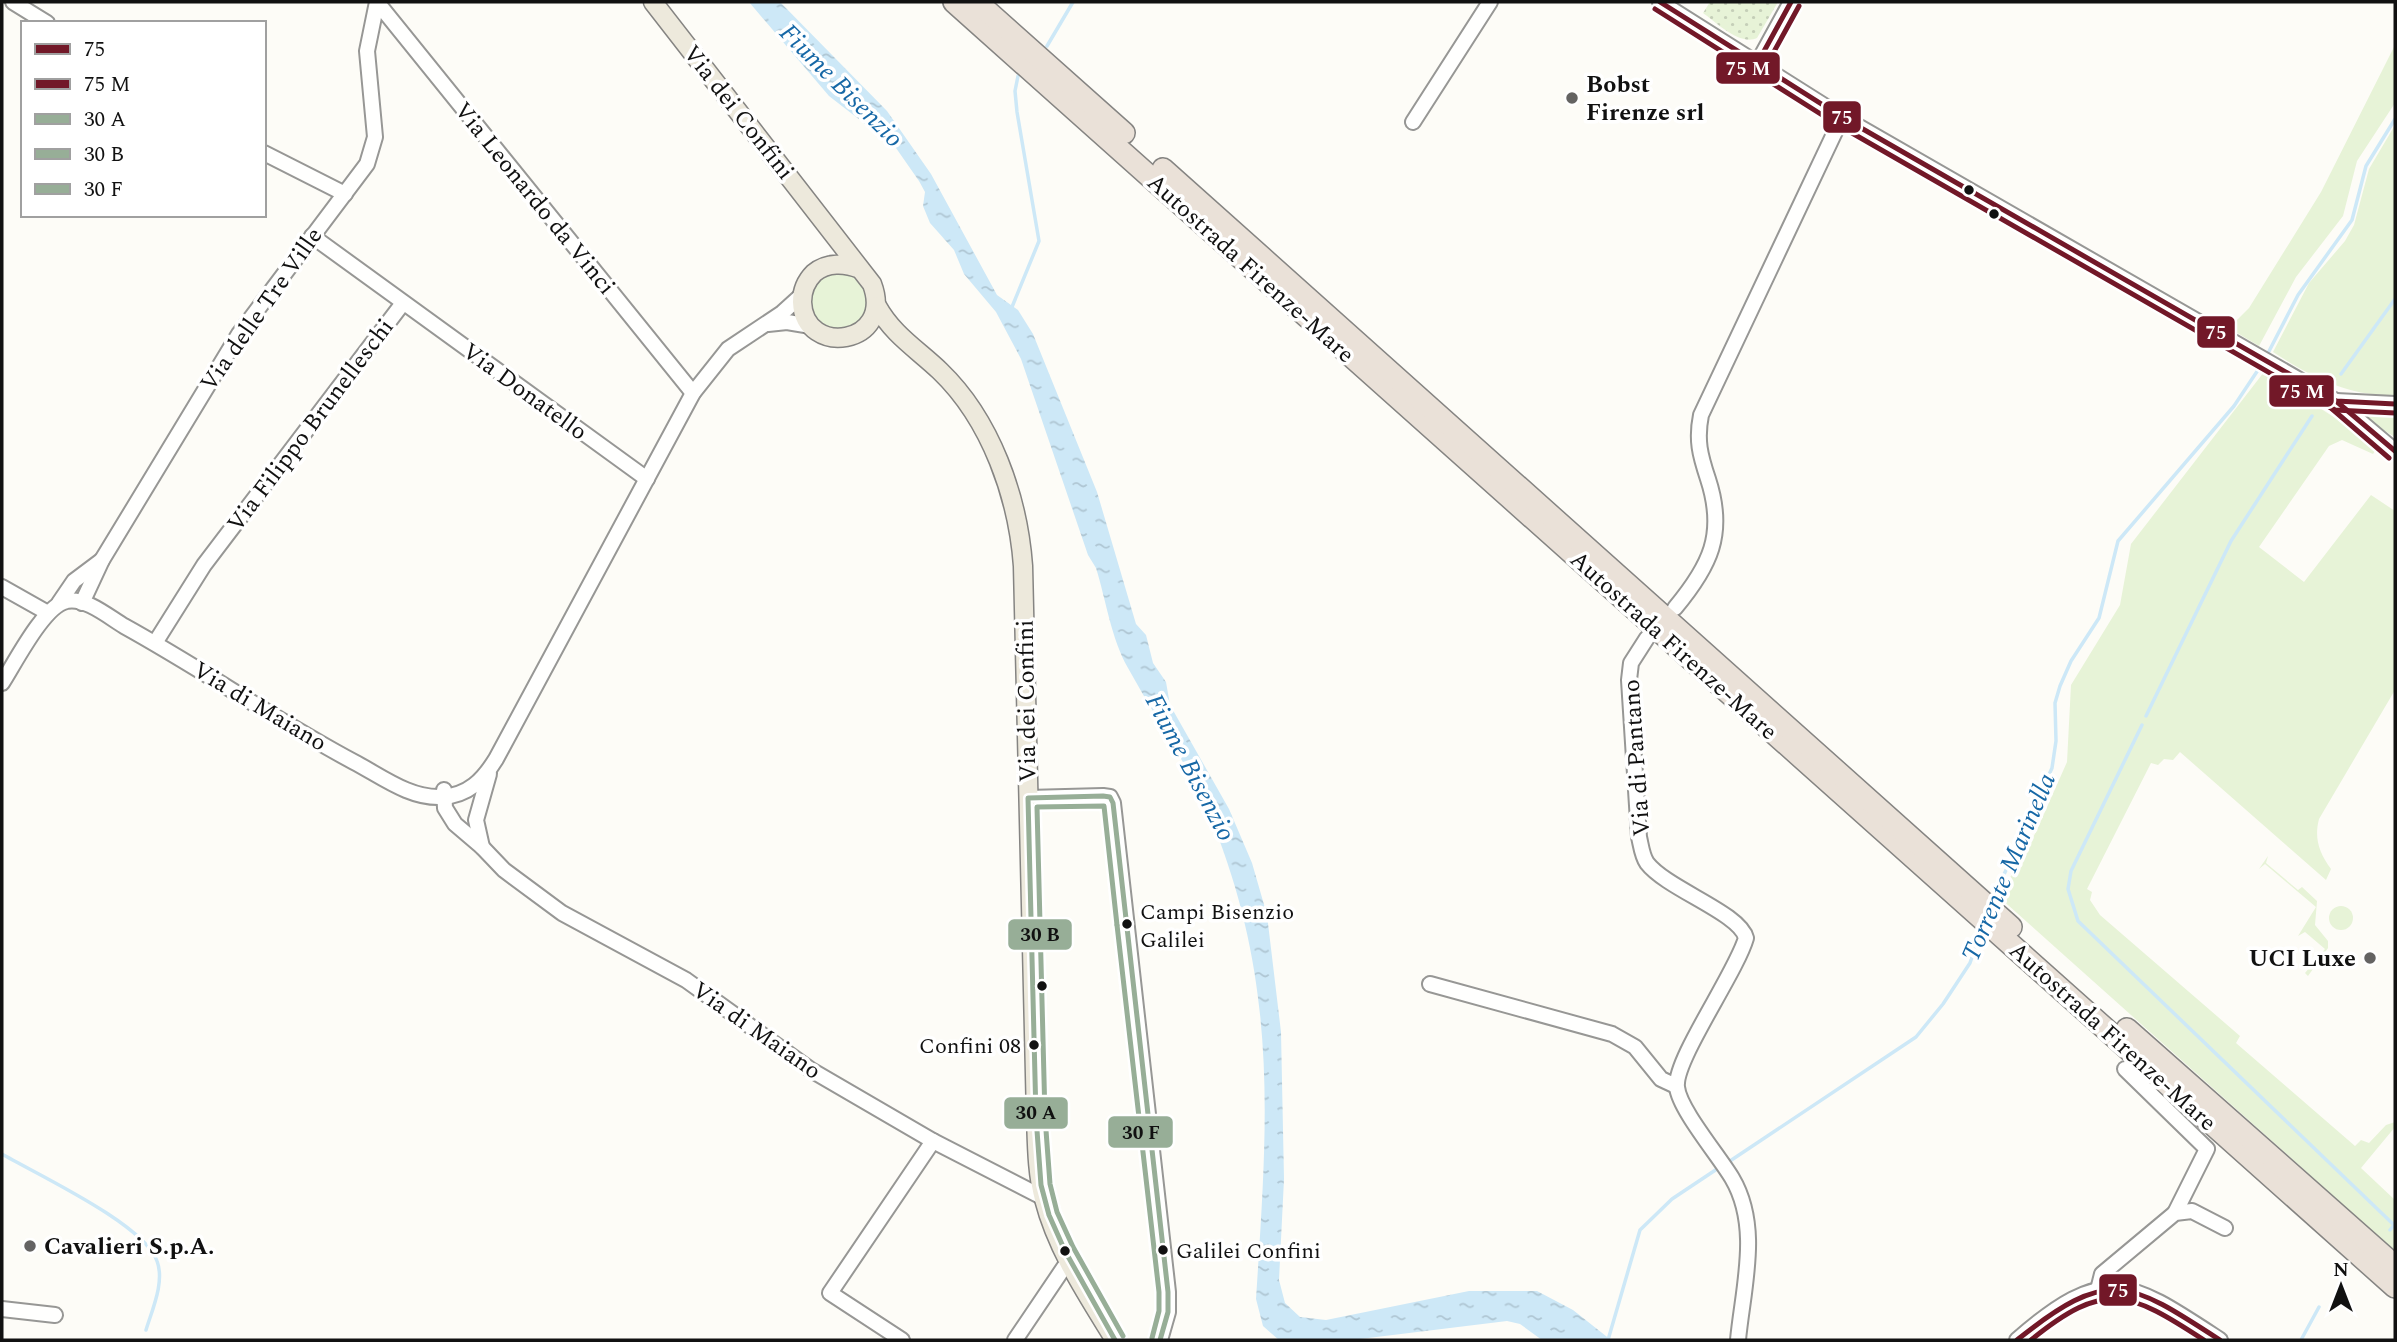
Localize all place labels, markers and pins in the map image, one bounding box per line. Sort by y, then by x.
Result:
place label: Bobst Firenze srl [1586,67,1704,131]
marker: Bobst Firenze srl [1564,90,1580,106]
unlabelled marker [1962,183,1976,197]
unlabelled marker [1987,207,2001,221]
place label: Campi Bisenzio Galilei [1140,896,1294,957]
marker: Campi Bisenzio Galilei [1120,917,1134,931]
place label: UCI Luxe [2248,941,2356,977]
marker: UCI Luxe [2362,950,2378,966]
unlabelled marker [1035,979,1049,993]
place label: Confini 08 [919,1030,1021,1063]
marker: Confini 08 [1027,1038,1041,1052]
place label: Cavalieri S.p.A. [44,1229,214,1265]
place label: Galilei Confini [1176,1235,1321,1268]
marker: Cavalieri S.p.A. [22,1238,38,1254]
marker: Galilei Confini [1156,1243,1170,1257]
unlabelled marker [1058,1244,1072,1258]

